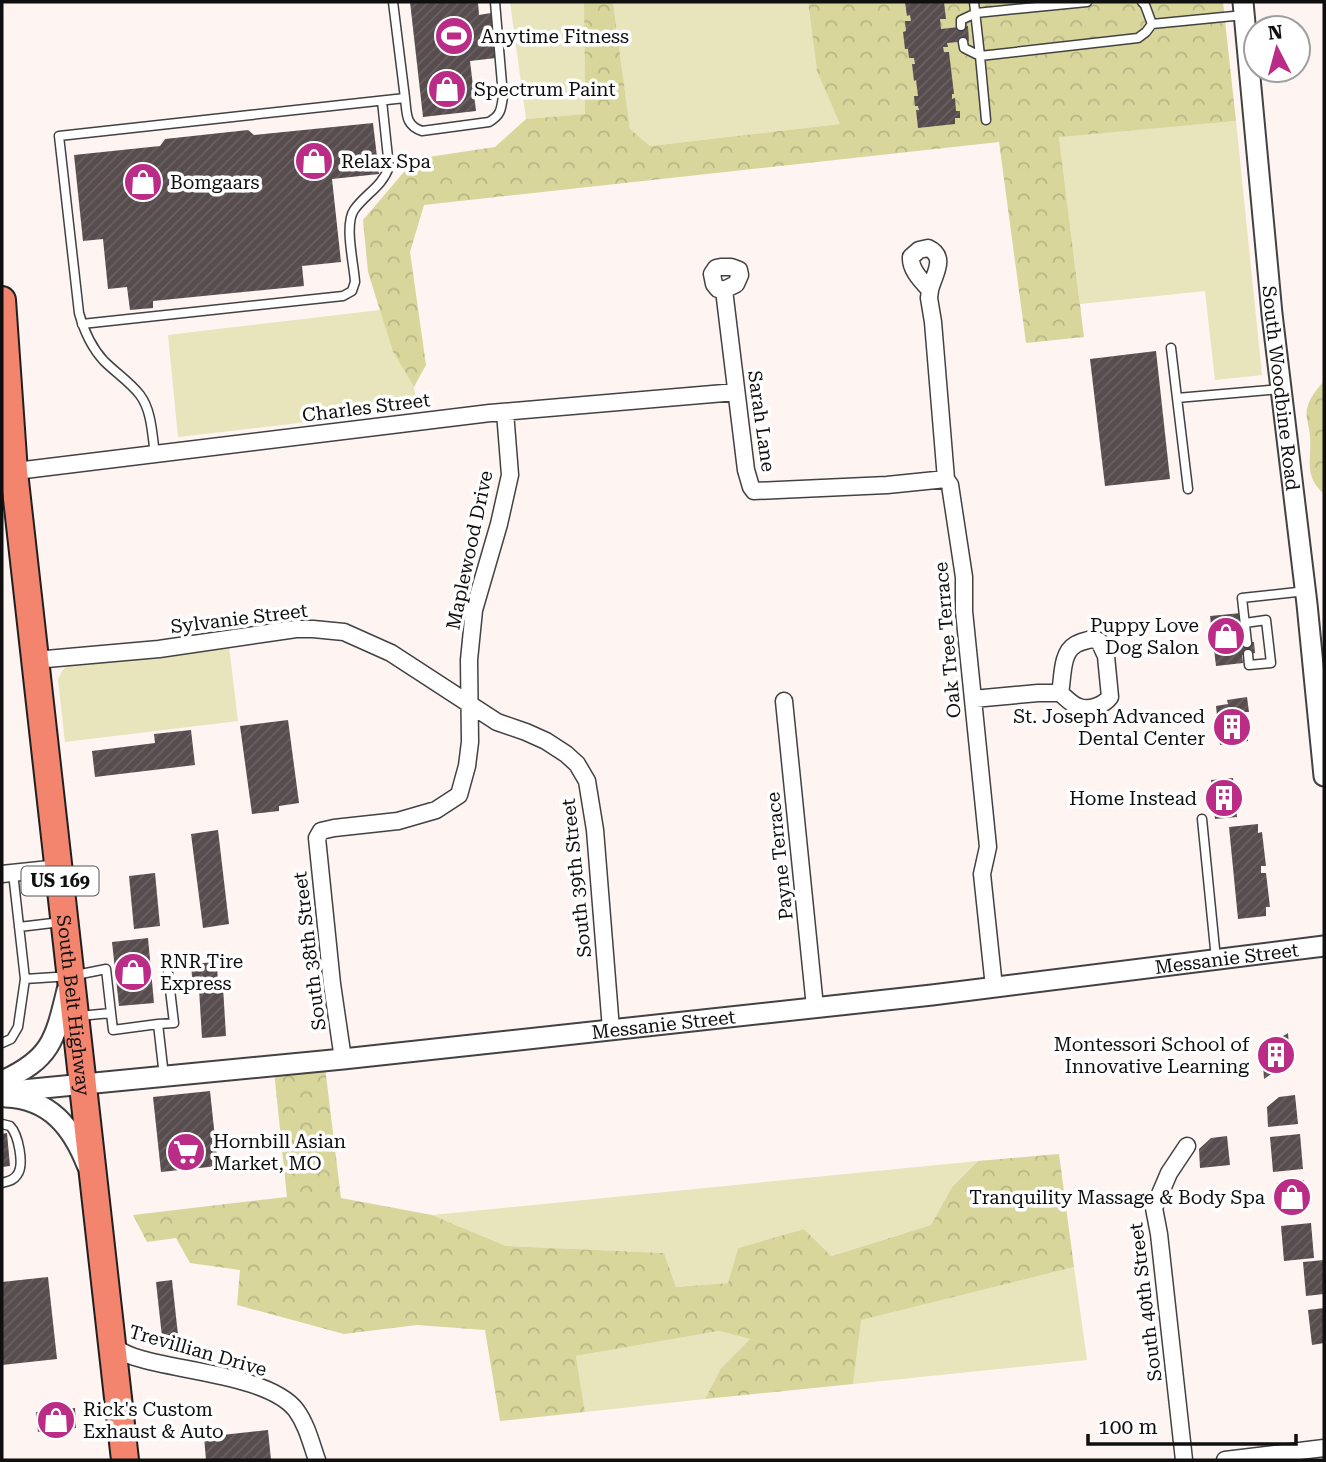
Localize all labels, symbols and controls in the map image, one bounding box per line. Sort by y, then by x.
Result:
north arrow [1242,14,1312,84]
sports icon: Anytime Fitness [433,15,475,57]
text: N [1267,20,1284,45]
place label: Anytime Fitness [481,25,629,48]
shop icon: Spectrum Paint [426,68,468,110]
place label: Spectrum Paint [474,78,616,101]
shop icon: Relax Spa [293,140,335,182]
place label: Relax Spa [341,150,431,173]
shop icon: Bomgaars [122,161,164,203]
place label: Bomgaars [170,171,260,194]
street label: South Woodbine Road [1257,285,1304,492]
street label: Sarah Lane [743,369,780,473]
street label: Charles Street [301,388,431,427]
street label: Maplewood Drive [441,468,498,632]
street label: Oak Tree Terrace [929,561,966,719]
street label: Sylvanie Street [169,599,309,638]
place label: Puppy Love Dog Salon [1090,614,1199,659]
shop icon: Puppy Love Dog Salon [1205,615,1247,657]
place label: St. Joseph Advanced Dental Center [1013,705,1205,750]
building icon: St. Joseph Advanced Dental Center [1211,706,1253,748]
building icon: Home Instead [1203,777,1245,819]
place label: Home Instead [1069,787,1197,810]
street label: Payne Terrace [761,791,798,921]
street label: South 39th Street [557,797,596,959]
road number: US 169 [22,866,98,896]
street label: South 38th Street [288,870,331,1032]
street label: South Belt Highway [52,914,95,1098]
street label: Messanie Street [1154,938,1300,979]
place label: RNR Tire Express [160,950,243,995]
shop icon: RNR Tire Express [112,951,154,993]
street label: Messanie Street [590,1005,737,1044]
place label: Montessori School of Innovative Learning [1054,1033,1250,1078]
building icon: Montessori School of Innovative Learning [1255,1034,1297,1076]
place label: Hornbill Asian Market, MO [213,1130,346,1175]
supermarket icon: Hornbill Asian Market, MO [165,1131,207,1173]
shop icon: Tranquility Massage & Body Spa [1271,1176,1313,1218]
place label: Tranquility Massage & Body Spa [969,1186,1266,1209]
street label: South 40th Street [1124,1221,1167,1383]
street label: Trevillian Drive [126,1320,269,1381]
place label: Rick's Custom Exhaust & Auto [83,1398,224,1443]
shop icon: Rick's Custom Exhaust & Auto [35,1399,77,1441]
scale bar [1088,1402,1296,1446]
text: 100 m [1098,1415,1158,1439]

